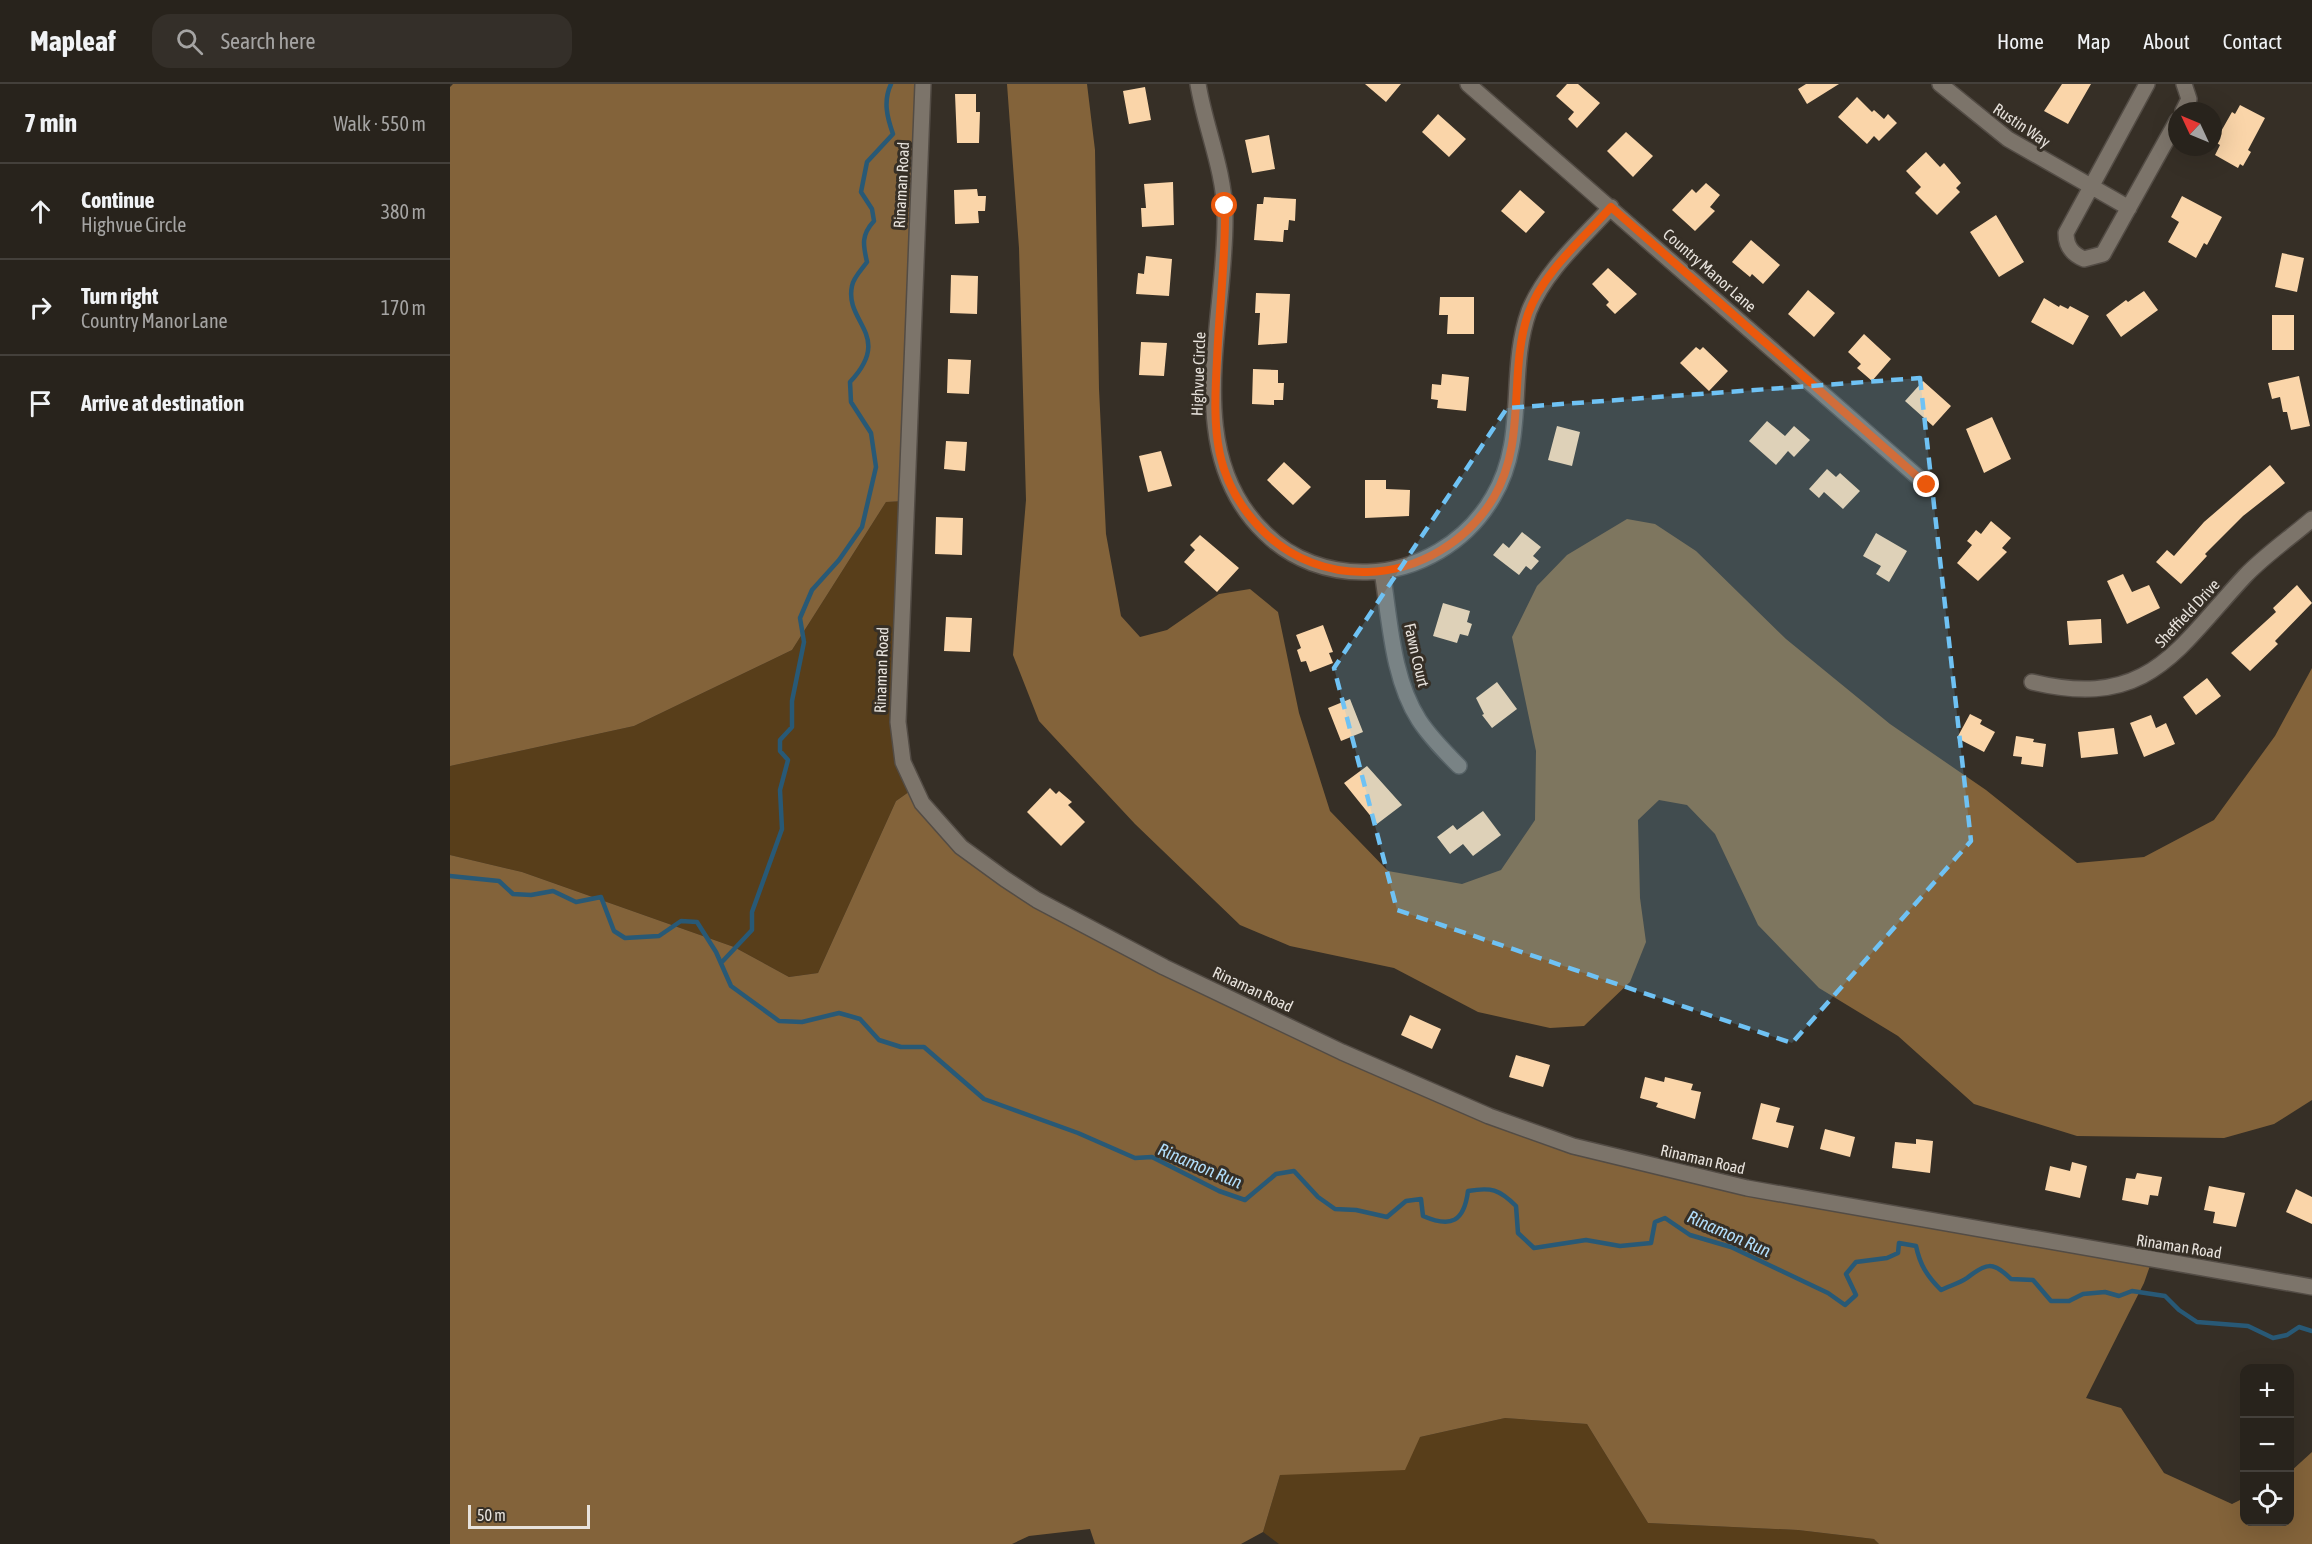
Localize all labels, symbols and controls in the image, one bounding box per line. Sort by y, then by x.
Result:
search box [152,14,572,68]
text: Mapleaf [30,25,116,57]
icon: search [173,25,206,58]
text: Search here [221,28,316,54]
text: Home [1997,29,2044,53]
text: Map [2077,29,2111,53]
text: About [2144,29,2190,53]
text: Contact [2223,29,2282,53]
street label: Rustin Way [1990,99,2054,152]
north arrow [2168,102,2222,156]
text: 7 min [24,108,77,138]
text: Walk · 550 m [334,112,426,135]
street label: Rinaman Road [890,141,912,229]
text: Continue [81,187,155,213]
route start [1211,192,1237,218]
icon: ahead [24,195,57,228]
text: 380 m [381,200,426,223]
text: Highvue Circle [81,213,186,236]
street label: Country Manor Lane [1659,225,1760,316]
text: Turn right [81,283,158,309]
icon: right [24,291,57,324]
text: 170 m [381,296,426,319]
text: Country Manor Lane [81,309,228,332]
street label: Highvue Circle [1188,332,1209,416]
icon: arrive [24,387,57,420]
text: Arrive at destination [81,390,244,416]
route end [1913,471,1939,497]
street label: Sheffield Drive [2151,575,2223,651]
street label: Fawn Court [1401,621,1433,689]
street label: Rinaman Road [870,627,892,713]
street label: Rinaman Road [1210,963,1296,1015]
water label: Rinamon Run [1155,1138,1246,1193]
street label: Rinaman Road [1659,1141,1747,1177]
water label: Rinamon Run [1684,1206,1775,1261]
street label: Rinaman Road [2135,1230,2223,1262]
map controls [2240,1364,2294,1526]
button: + [2240,1364,2294,1418]
button: − [2240,1418,2294,1472]
button: locate [2240,1472,2294,1526]
scale bar [468,1502,590,1530]
text: 50 m [477,1506,506,1524]

